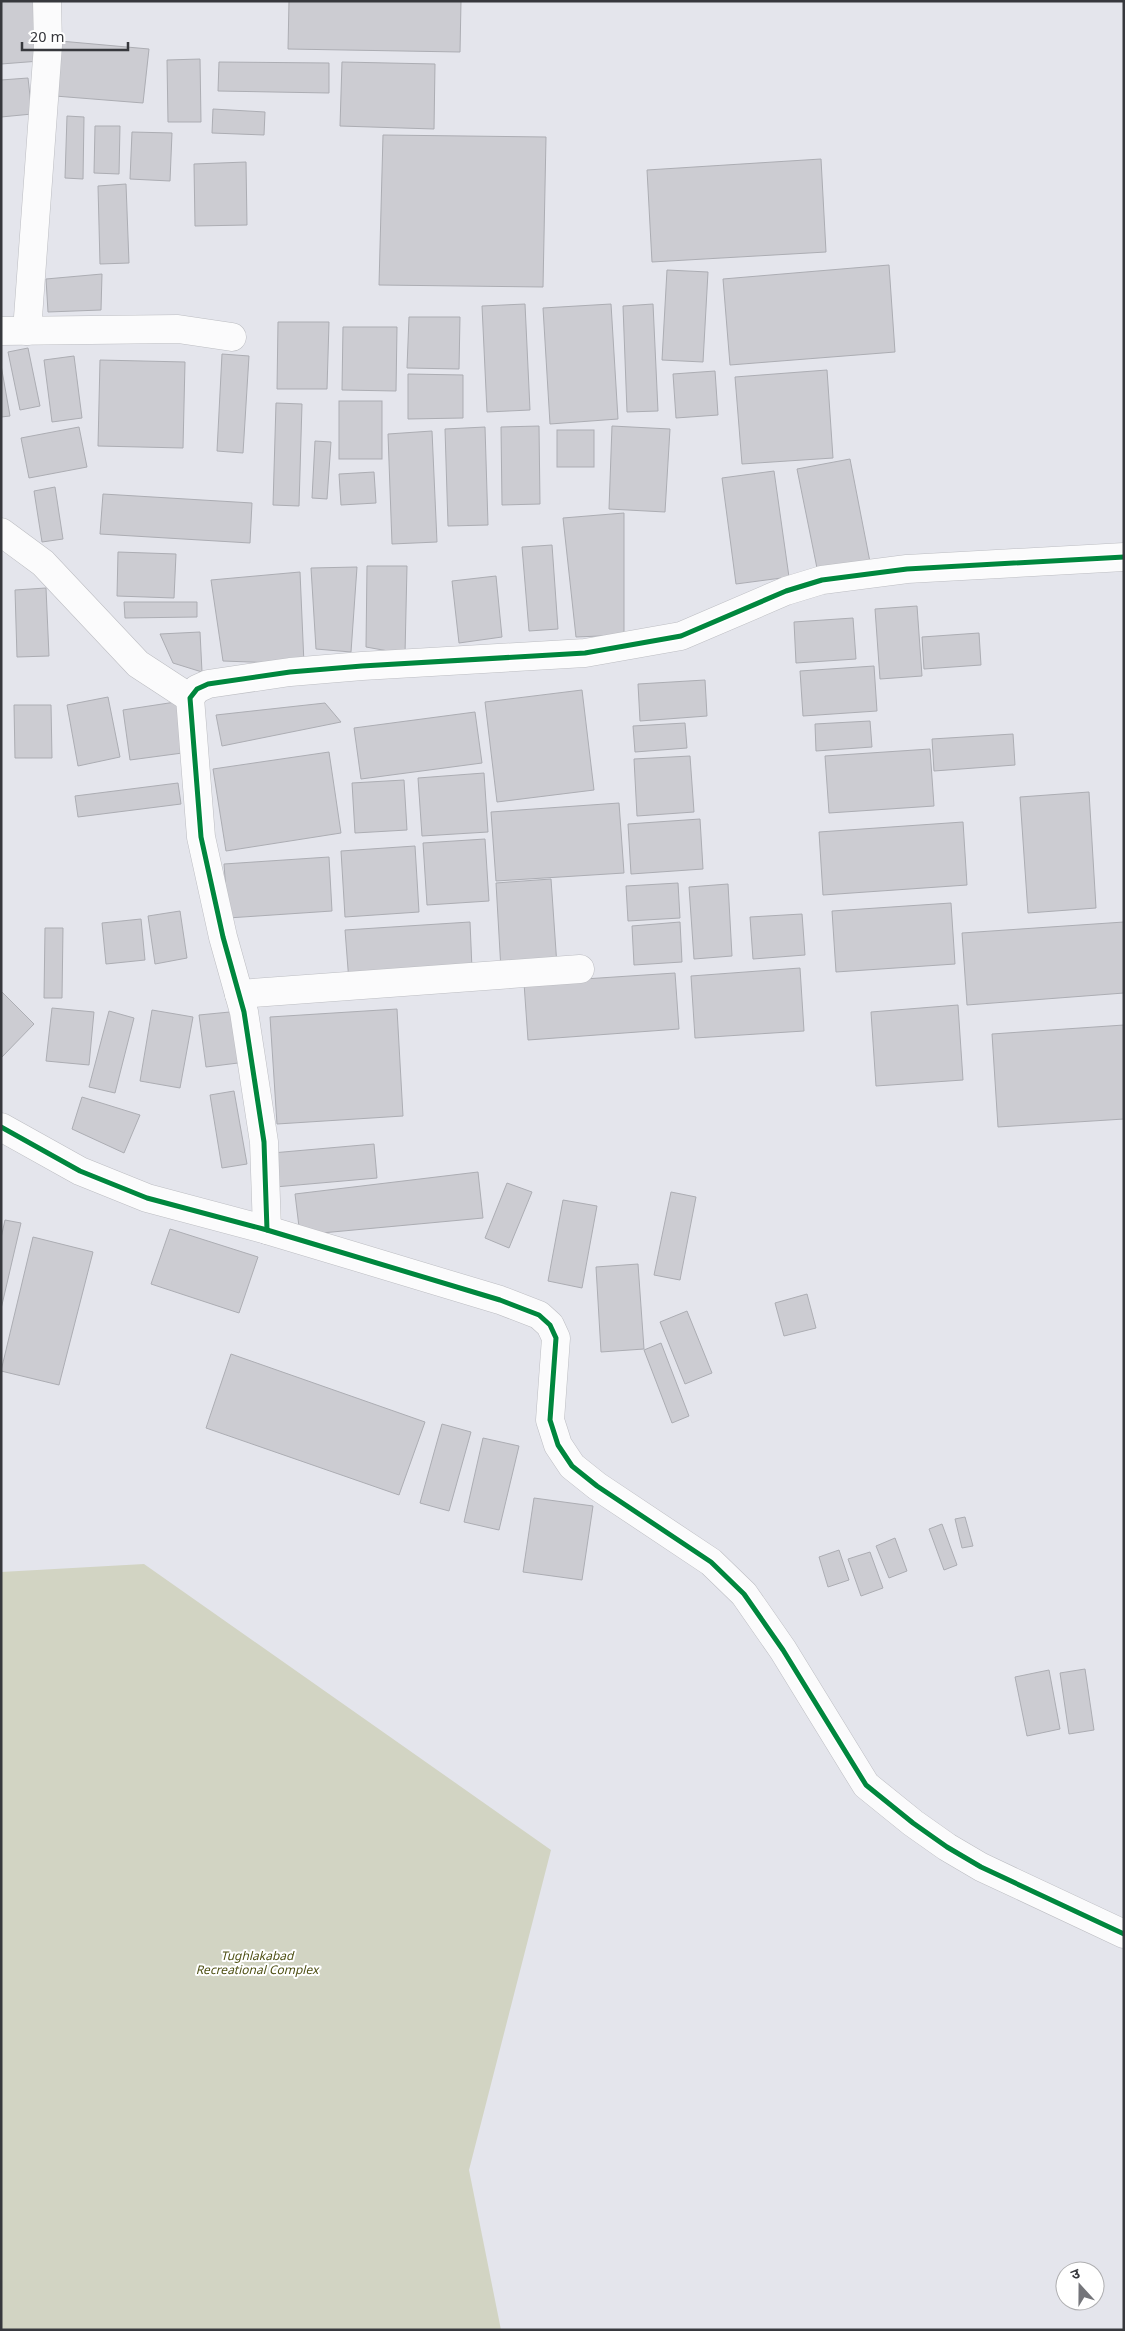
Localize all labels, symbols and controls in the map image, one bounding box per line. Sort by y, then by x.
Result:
scale bar [22,20,129,52]
text: 20 m [30,29,64,48]
park label: Tughlakabad Recreational Complex [196,1949,320,1979]
north arrow [1055,2261,1105,2311]
text: उ [1069,2265,1084,2286]

